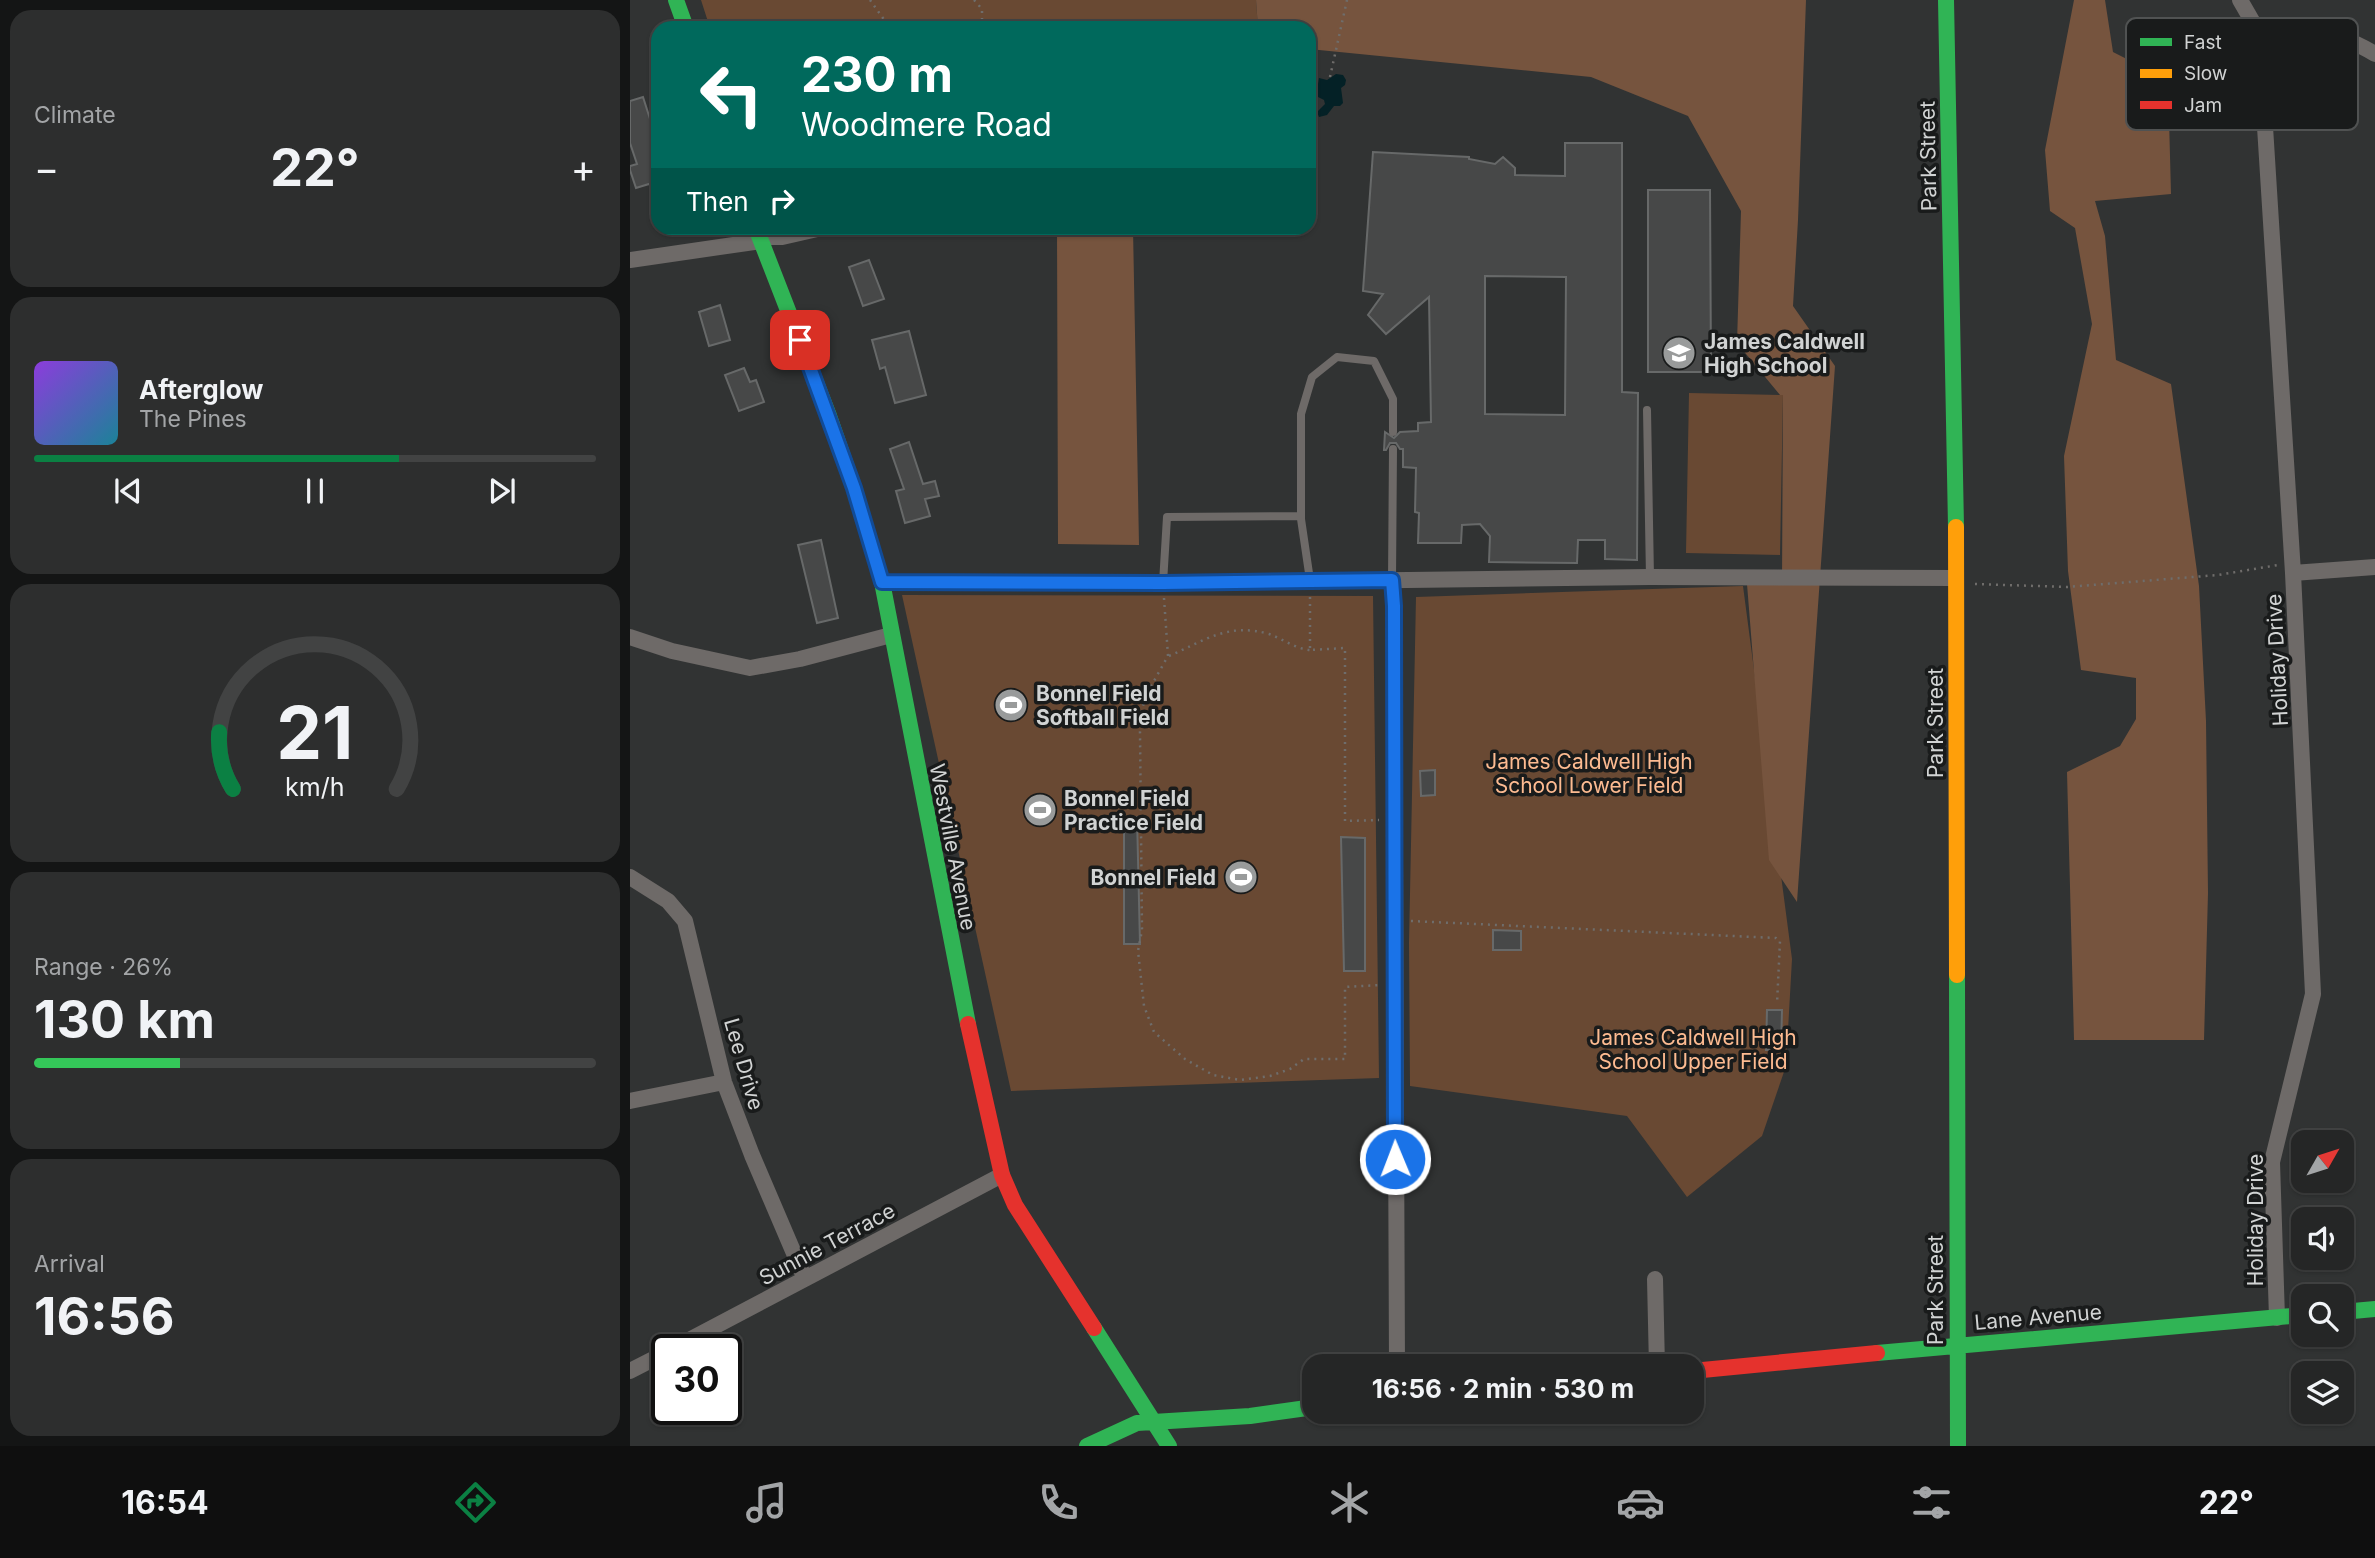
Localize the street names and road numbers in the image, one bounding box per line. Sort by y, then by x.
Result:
street label: Park Street [1915,101,1941,211]
street label: Holiday Drive [2261,593,2293,727]
street label: Park Street [1923,668,1948,778]
street label: Westville Avenue [925,762,981,932]
street label: Lee Drive [719,1015,769,1113]
street label: Holiday Drive [2243,1154,2268,1286]
street label: Sunnie Terrace [755,1198,899,1290]
street label: Park Street [1923,1235,1948,1345]
street label: Lane Avenue [1973,1299,2103,1335]

